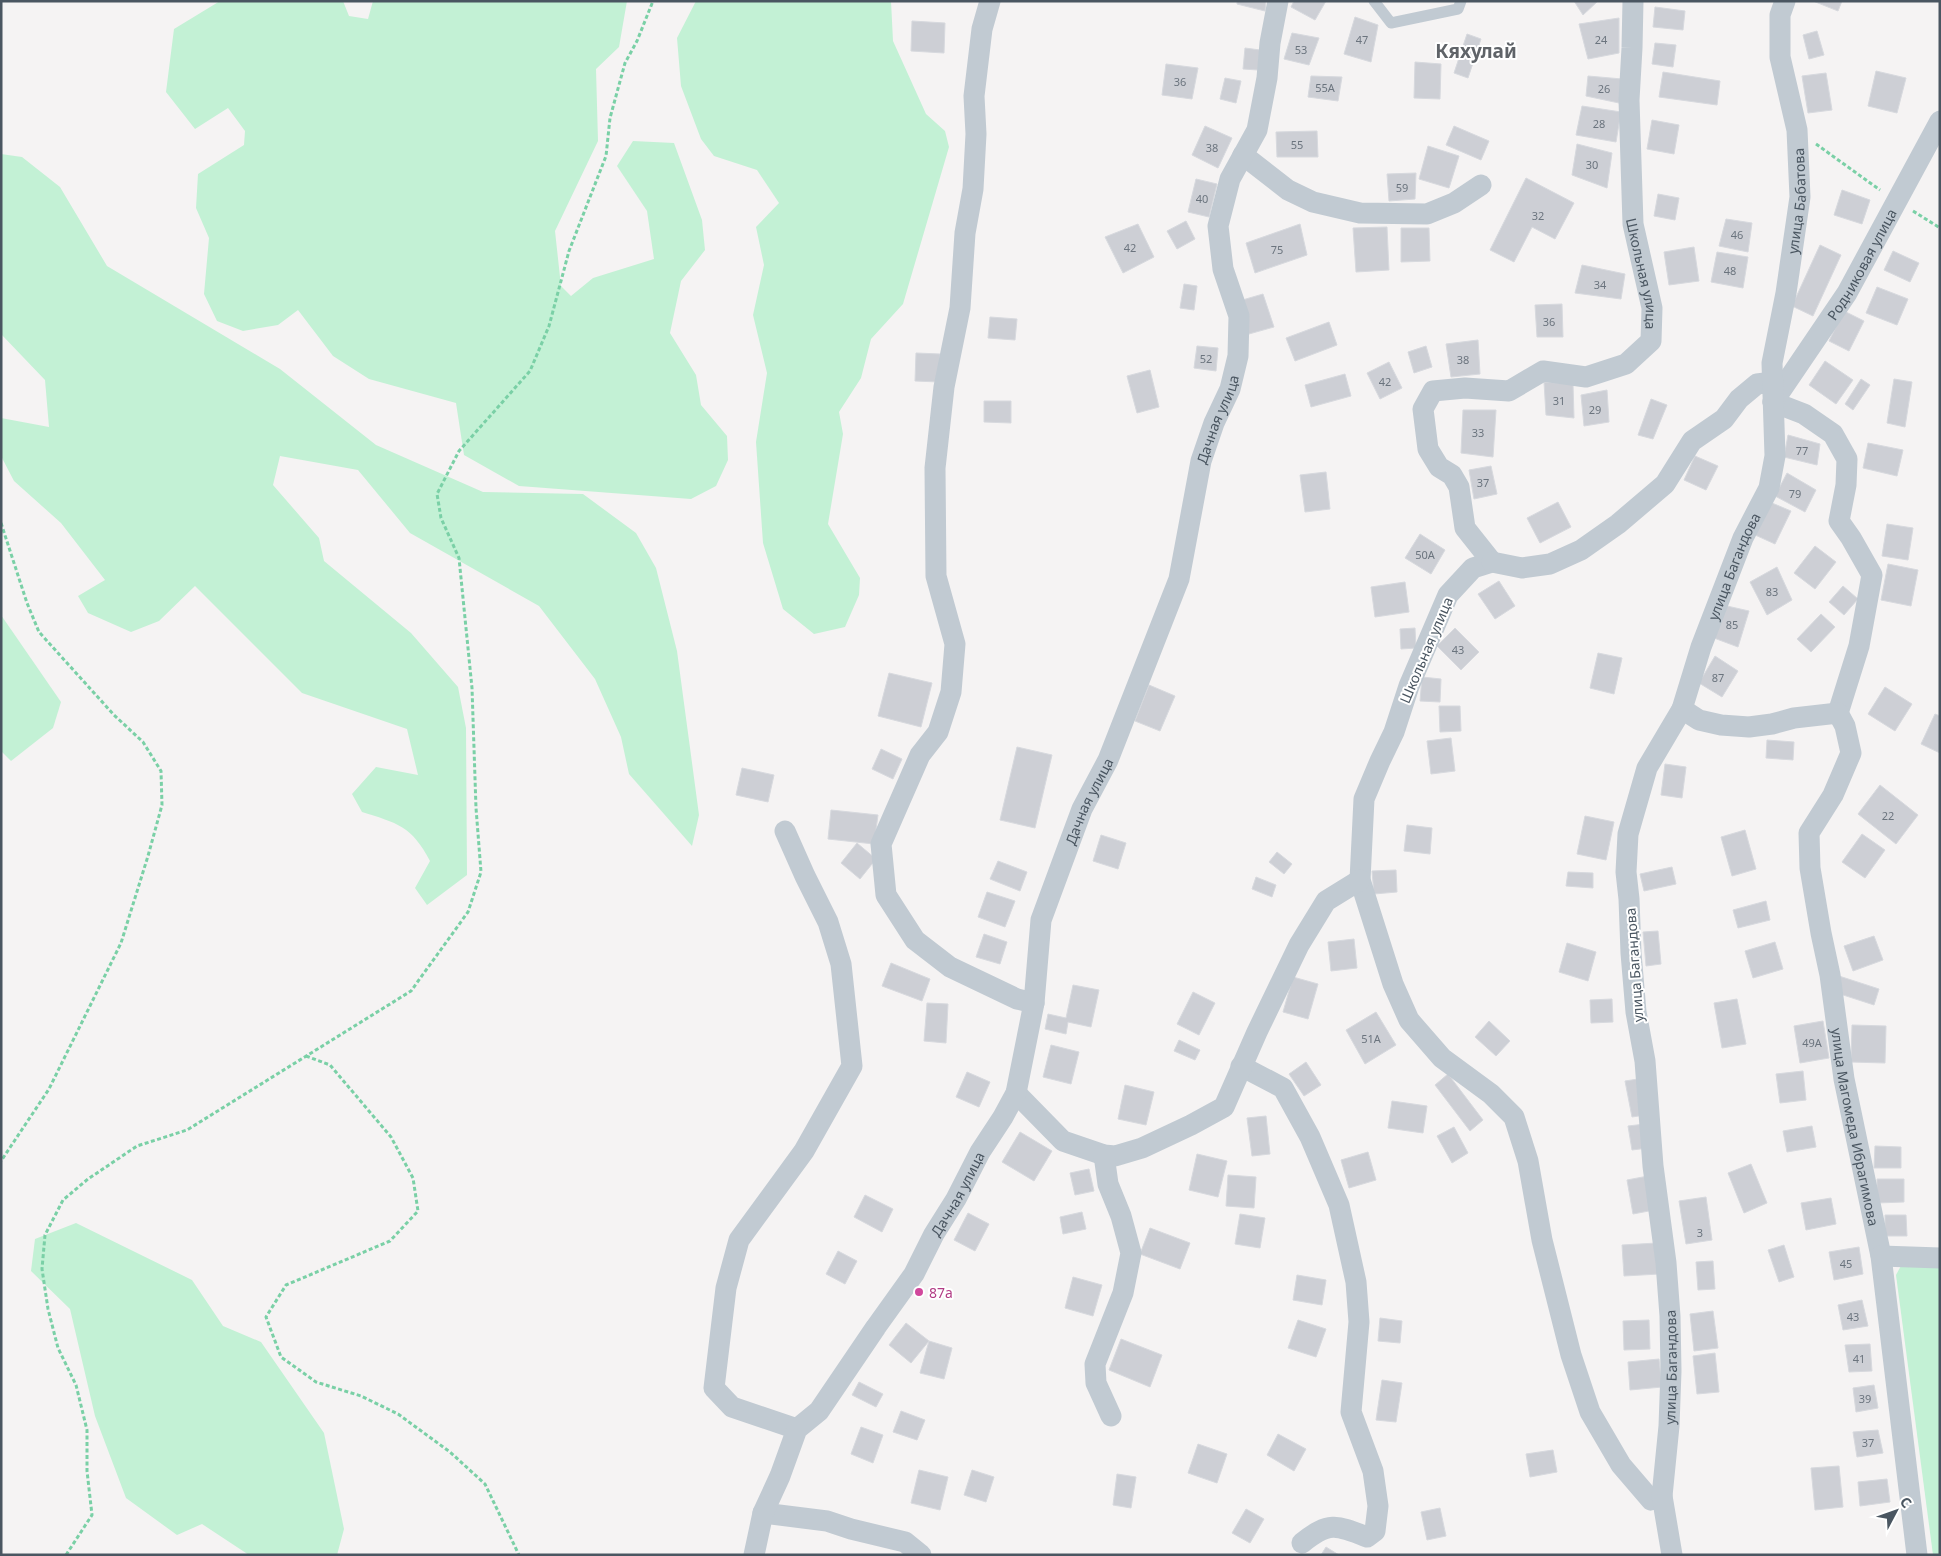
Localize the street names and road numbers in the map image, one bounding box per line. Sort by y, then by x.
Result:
street label: улица Бабатова [1782,148,1810,255]
street label: Родниковая улица [1822,205,1900,323]
street label: Школьная улица [1622,216,1662,330]
street label: Дачная улица [1191,373,1243,466]
street label: улица Багандова [1703,509,1764,623]
street label: Школьная улица [1395,594,1457,706]
street label: Дачная улица [1060,754,1117,847]
street label: улица Багандова [1621,907,1647,1023]
street label: улица Магомеда Ибрагимова [1828,1027,1884,1228]
street label: Дачная улица [926,1148,988,1240]
street label: улица Багандова [1660,1309,1681,1425]

